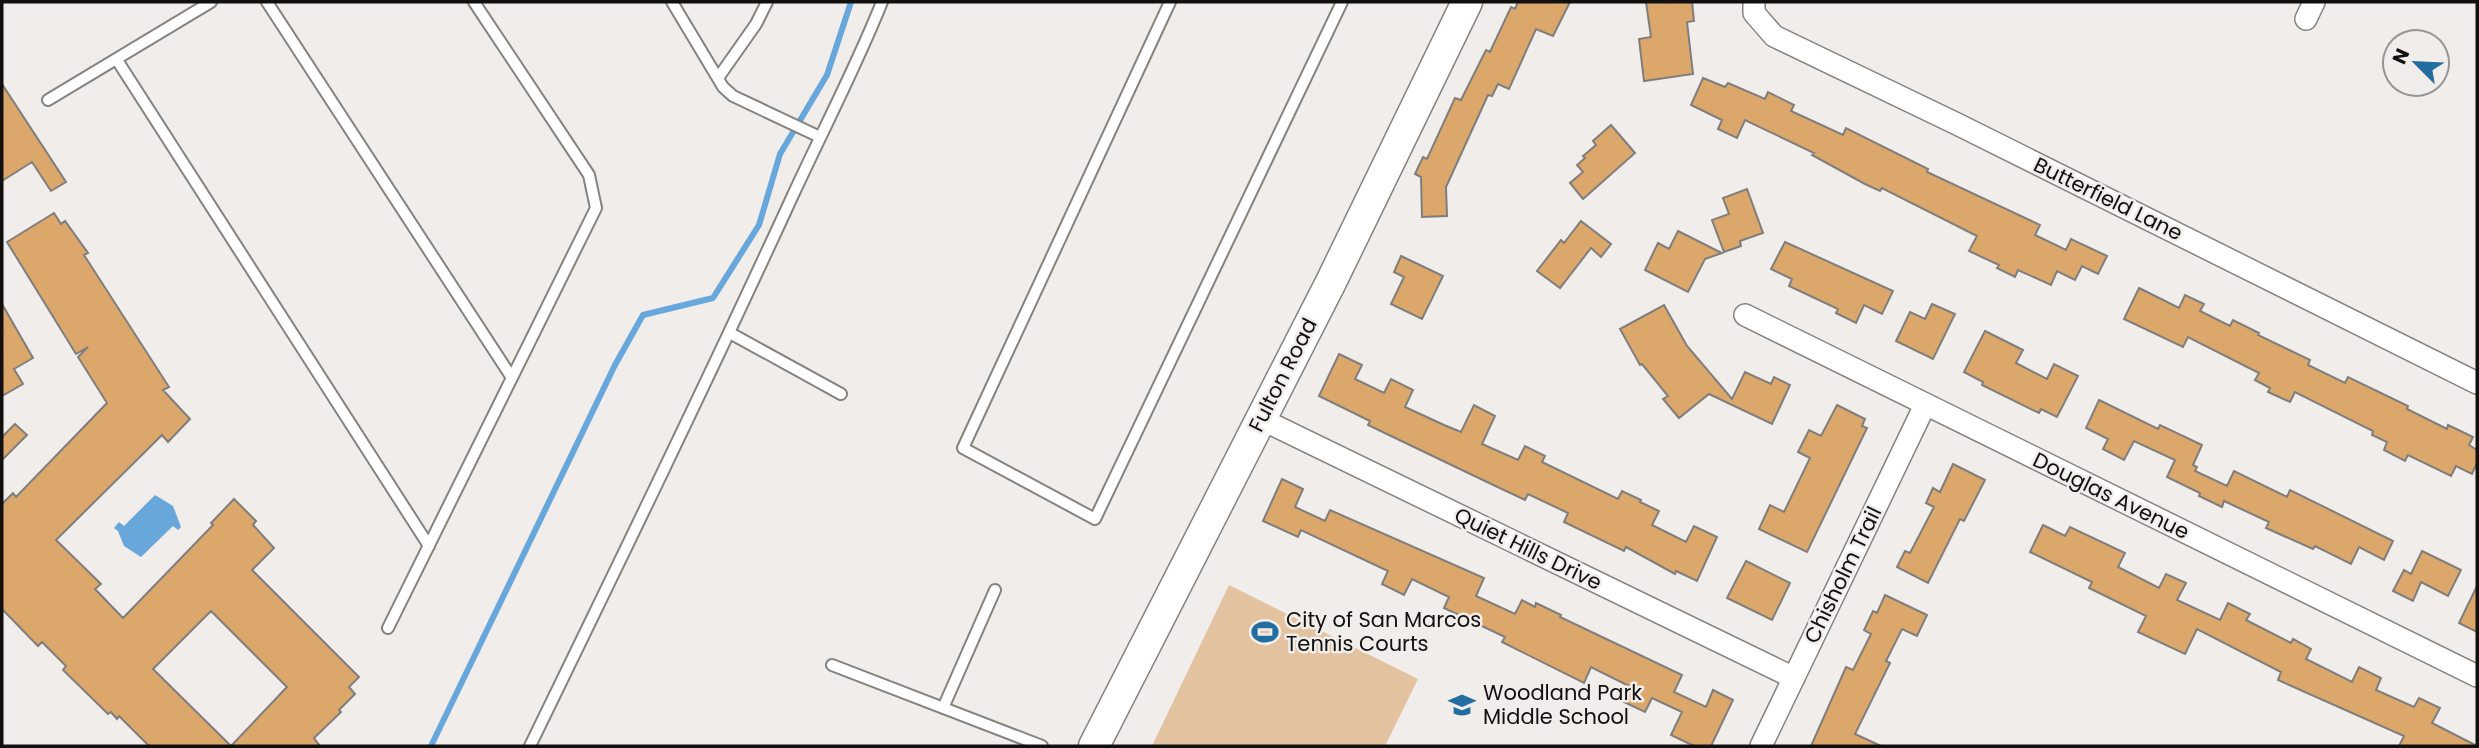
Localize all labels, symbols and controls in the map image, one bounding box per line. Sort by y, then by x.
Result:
north arrow [2381,28,2451,98]
text: N [2386,44,2416,68]
street label: Butterfield Lane [2029,150,2187,247]
street label: Fulton Road [1242,313,1324,437]
street label: Douglas Avenue [2028,445,2194,546]
street label: Quiet Hills Drive [1450,500,1607,597]
street label: Chisholm Trail [1797,502,1888,648]
place label: City of San Marcos Tennis Courts [1286,605,1481,658]
sports icon: City of San Marcos Tennis Courts [1250,617,1280,647]
place label: Woodland Park Middle School [1483,678,1642,731]
school or university icon: Woodland Park Middle School [1447,690,1477,720]

